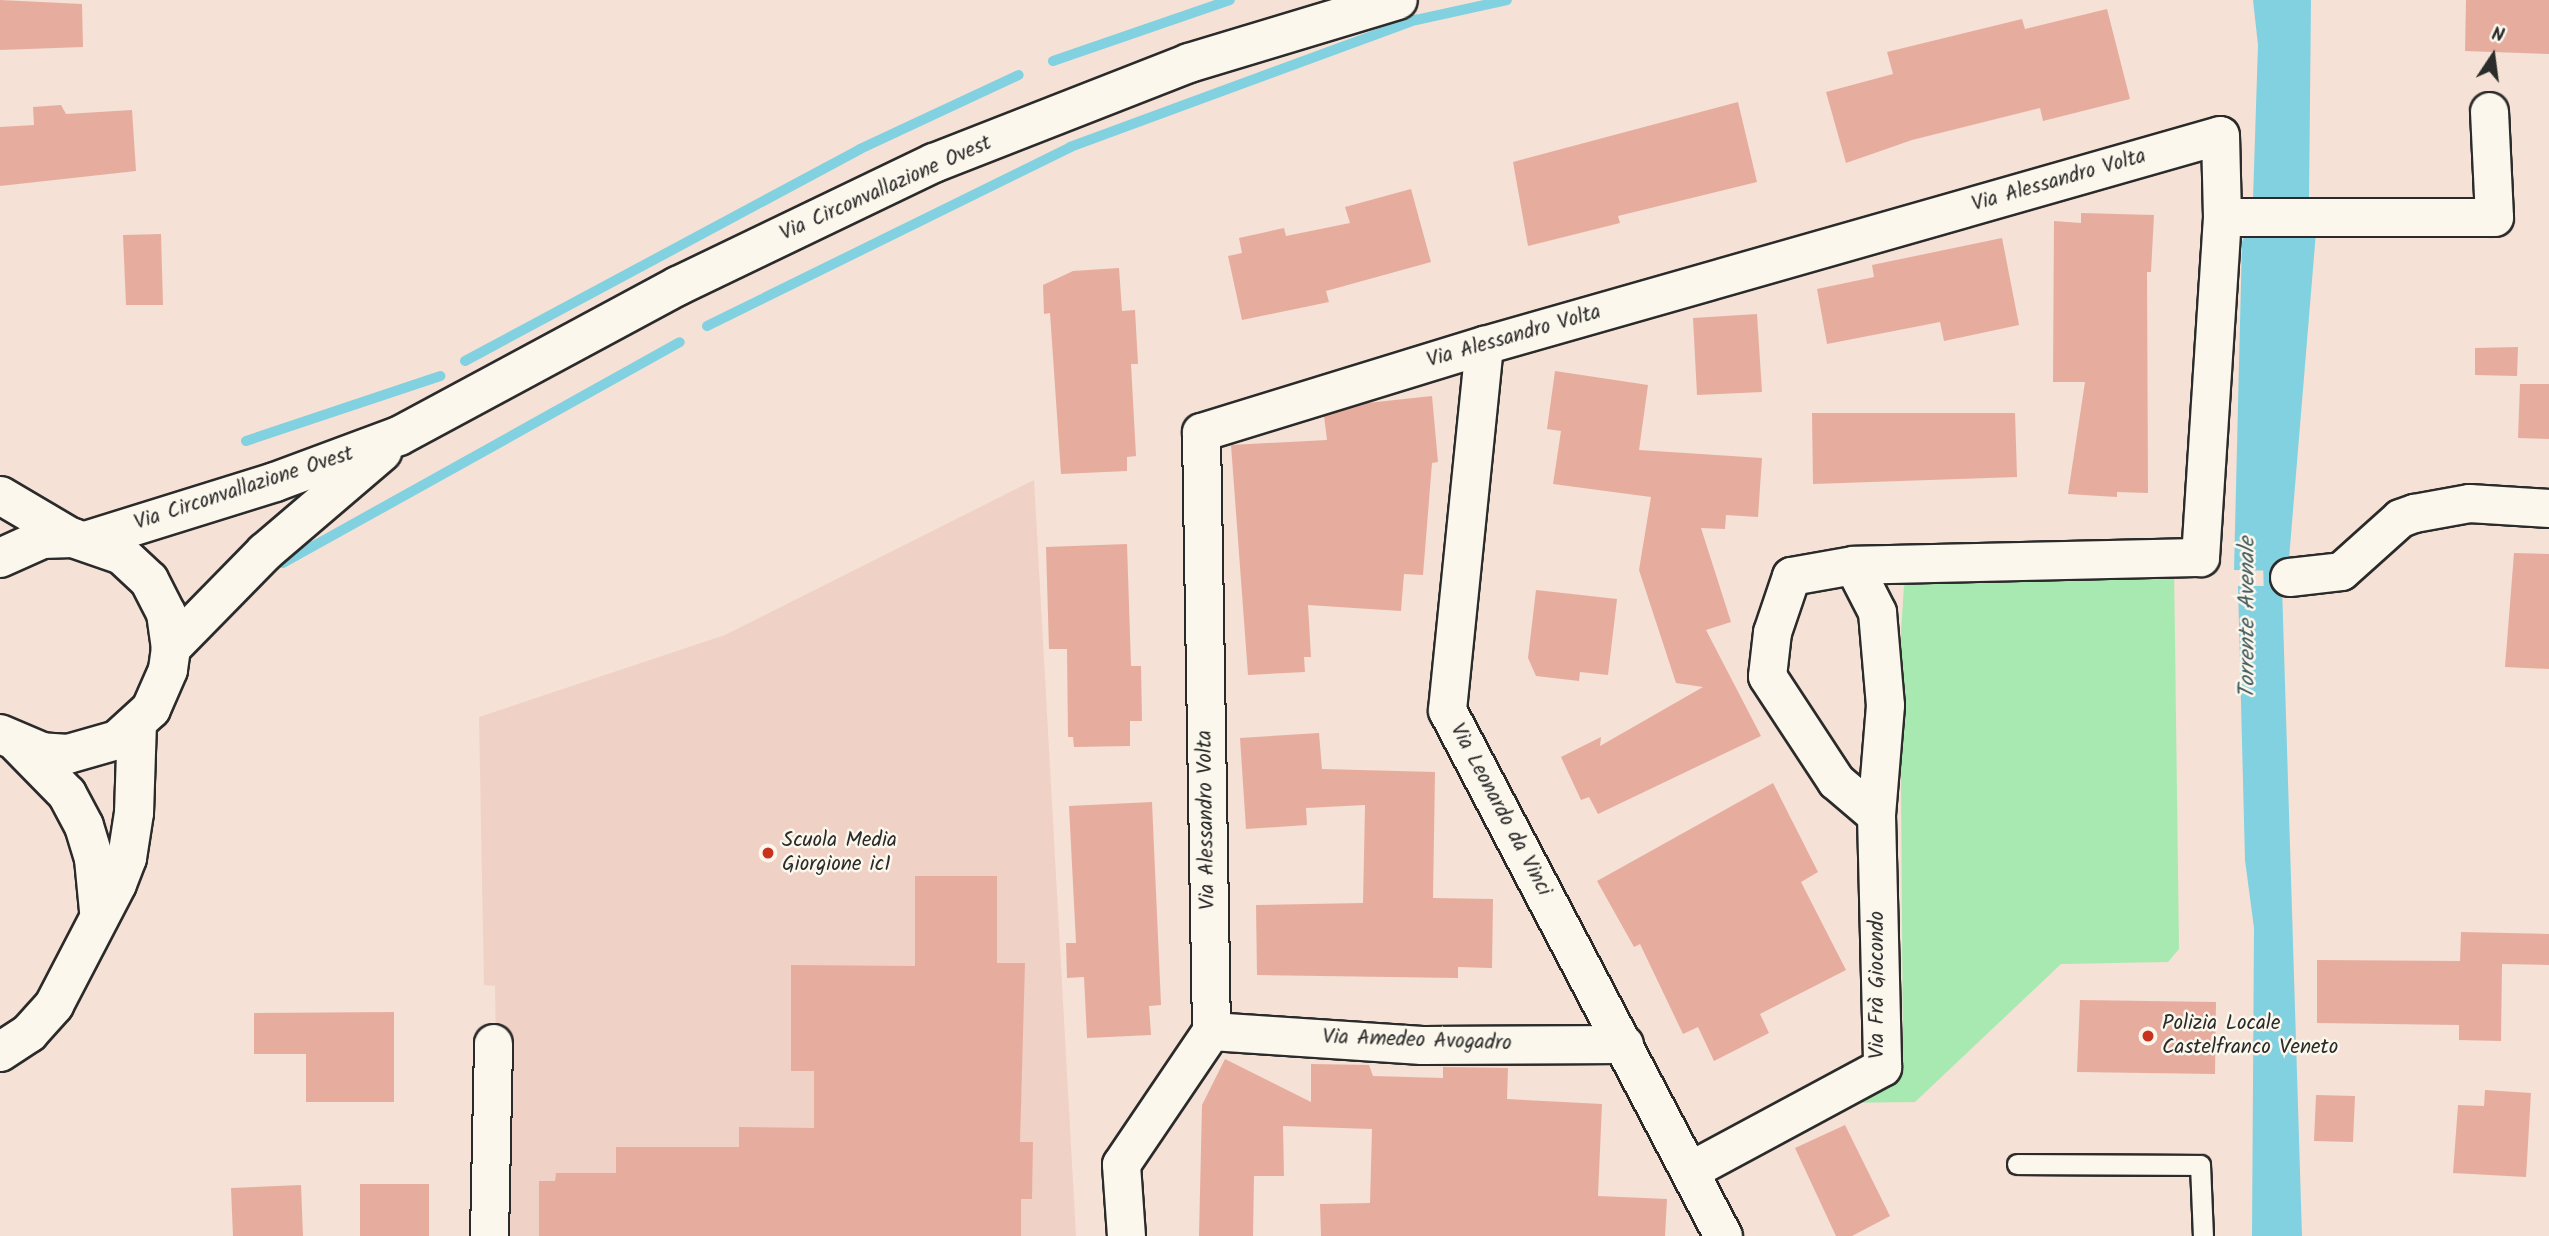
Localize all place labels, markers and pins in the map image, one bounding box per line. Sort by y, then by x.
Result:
place label: Scuola Media Giorgione ic1 [782,828,897,878]
marker: Scuola Media Giorgione ic1 [760,845,776,861]
place label: Polizia Locale Castelfranco Veneto [2162,1011,2338,1061]
marker: Polizia Locale Castelfranco Veneto [2140,1028,2156,1044]

